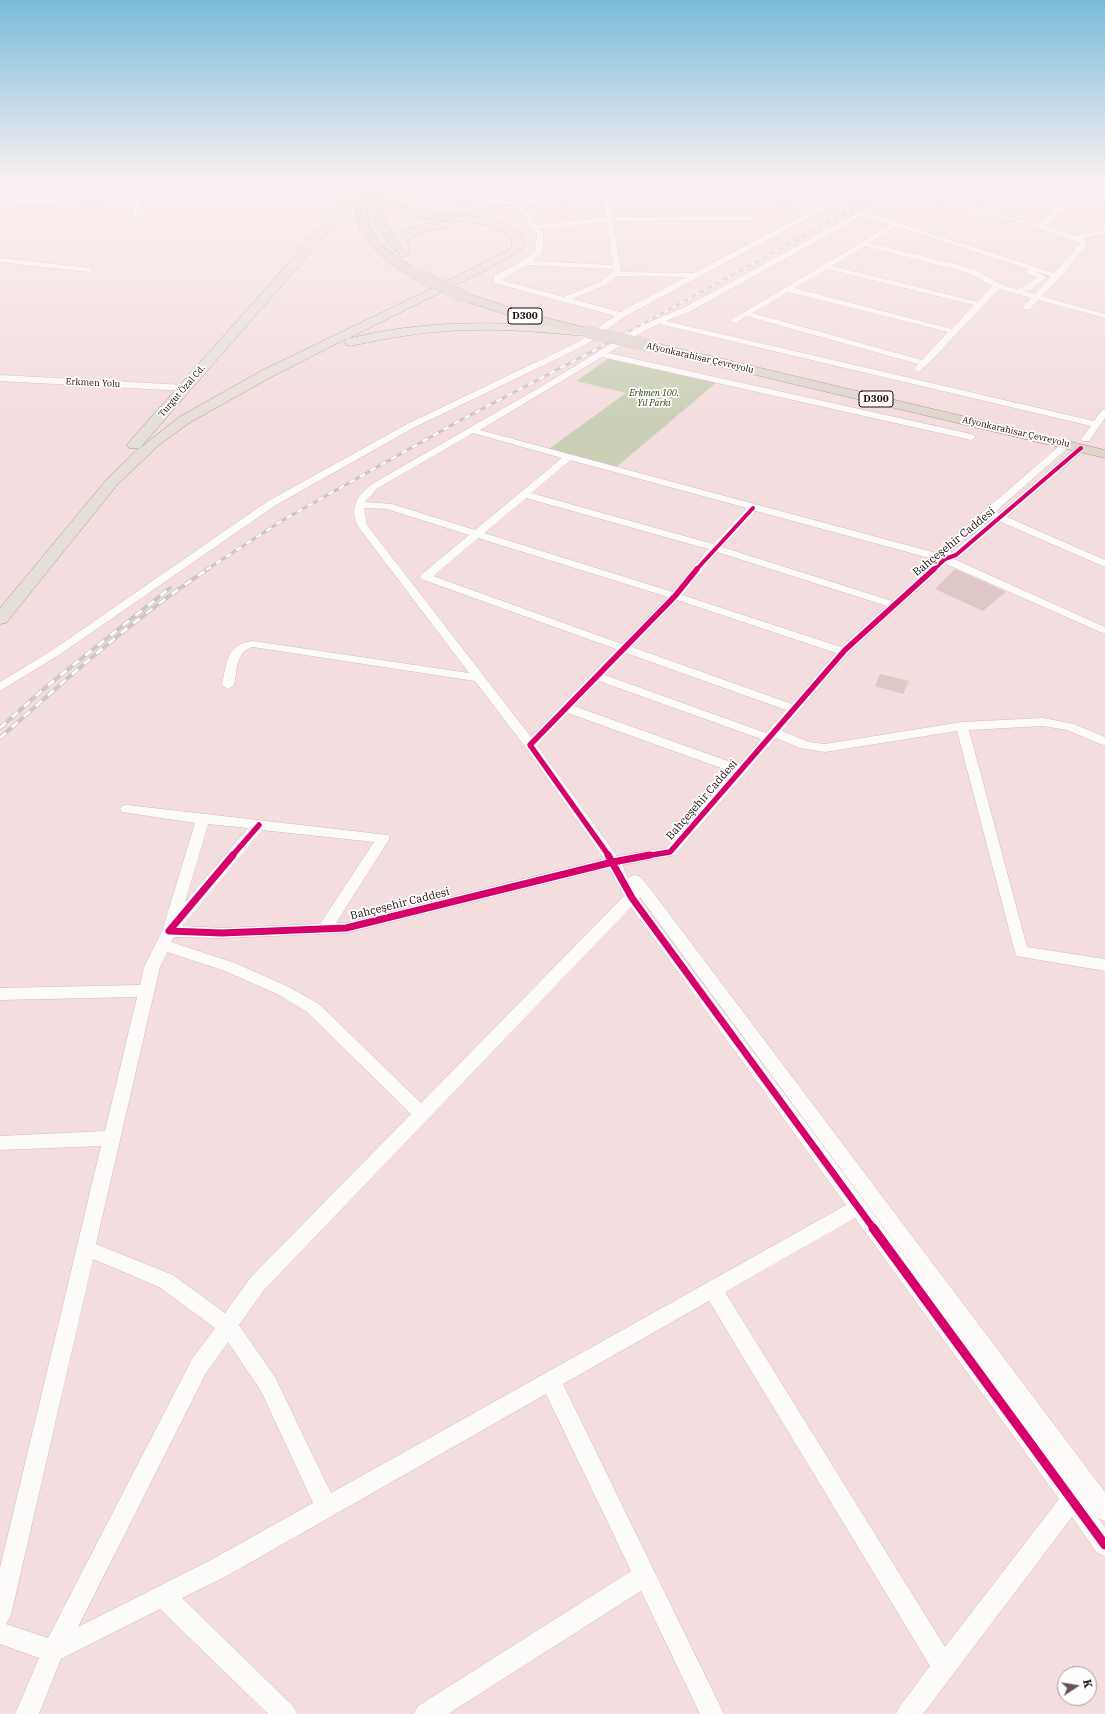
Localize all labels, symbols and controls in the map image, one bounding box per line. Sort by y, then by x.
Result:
road number: D300 [508,308,542,324]
street label: Afyonkarahisar Çevreyolu [645,340,755,376]
street label: Turgut Özal Cd. [156,363,208,419]
street label: Erkmen Yolu [65,376,121,390]
park label: Erkmen 100. Yıl Parkı [629,388,679,409]
road number: D300 [859,391,893,407]
street label: Afyonkarahisar Çevreyolu [961,414,1071,450]
street label: Bahçeşehir Caddesi [910,505,998,579]
street label: Bahçeşehir Caddesi [664,757,740,843]
street label: Bahçeşehir Caddesi [349,885,451,923]
north arrow [1057,1666,1097,1706]
text: K [1080,1678,1095,1689]

